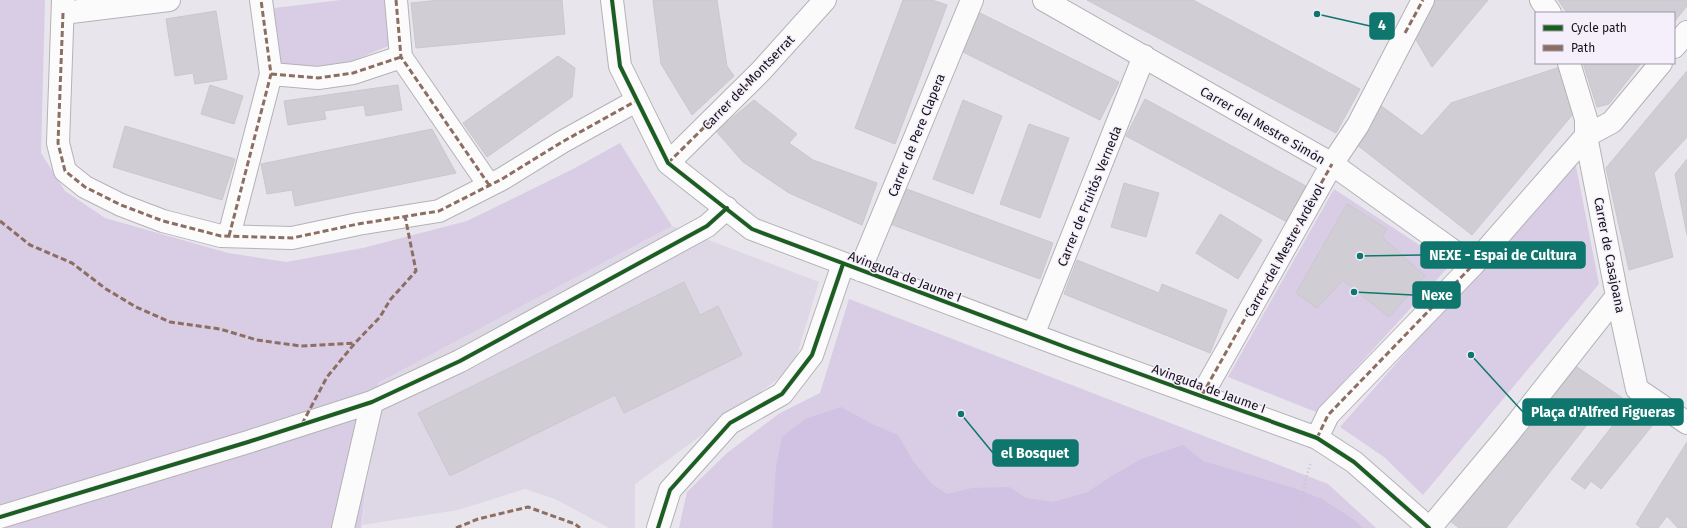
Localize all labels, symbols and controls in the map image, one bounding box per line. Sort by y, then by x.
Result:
legend [1535,12,1675,64]
callout: 4 [1370,13,1394,39]
text: 4 [1378,17,1386,34]
text: Cycle path [1571,21,1627,35]
street label: Carrer del Montserrat [699,32,798,133]
text: Path [1571,41,1595,55]
street label: Carrer de Pere Clapera [885,71,948,199]
street label: Carrer del Mestre Simón [1198,83,1328,167]
street label: Carrer de Fruitós Verneda [1054,124,1125,269]
street label: Carrer del Mestre Ardèvol [1242,181,1327,319]
street label: Carrer de Casajoana [1591,196,1628,314]
callout: NEXE - Espai de Cultura [1421,242,1585,268]
text: NEXE - Espai de Cultura [1429,247,1577,264]
street label: Avinguda de Jaume I [846,248,964,305]
callout: Nexe [1413,282,1460,308]
text: Nexe [1421,287,1453,304]
street label: Avinguda de Jaume I [1150,361,1268,416]
callout: Plaça d'Alfred Figueras [1523,399,1683,425]
text: Plaça d'Alfred Figueras [1531,404,1675,422]
callout: el Bosquet [993,440,1078,466]
text: el Bosquet [1001,445,1070,462]

